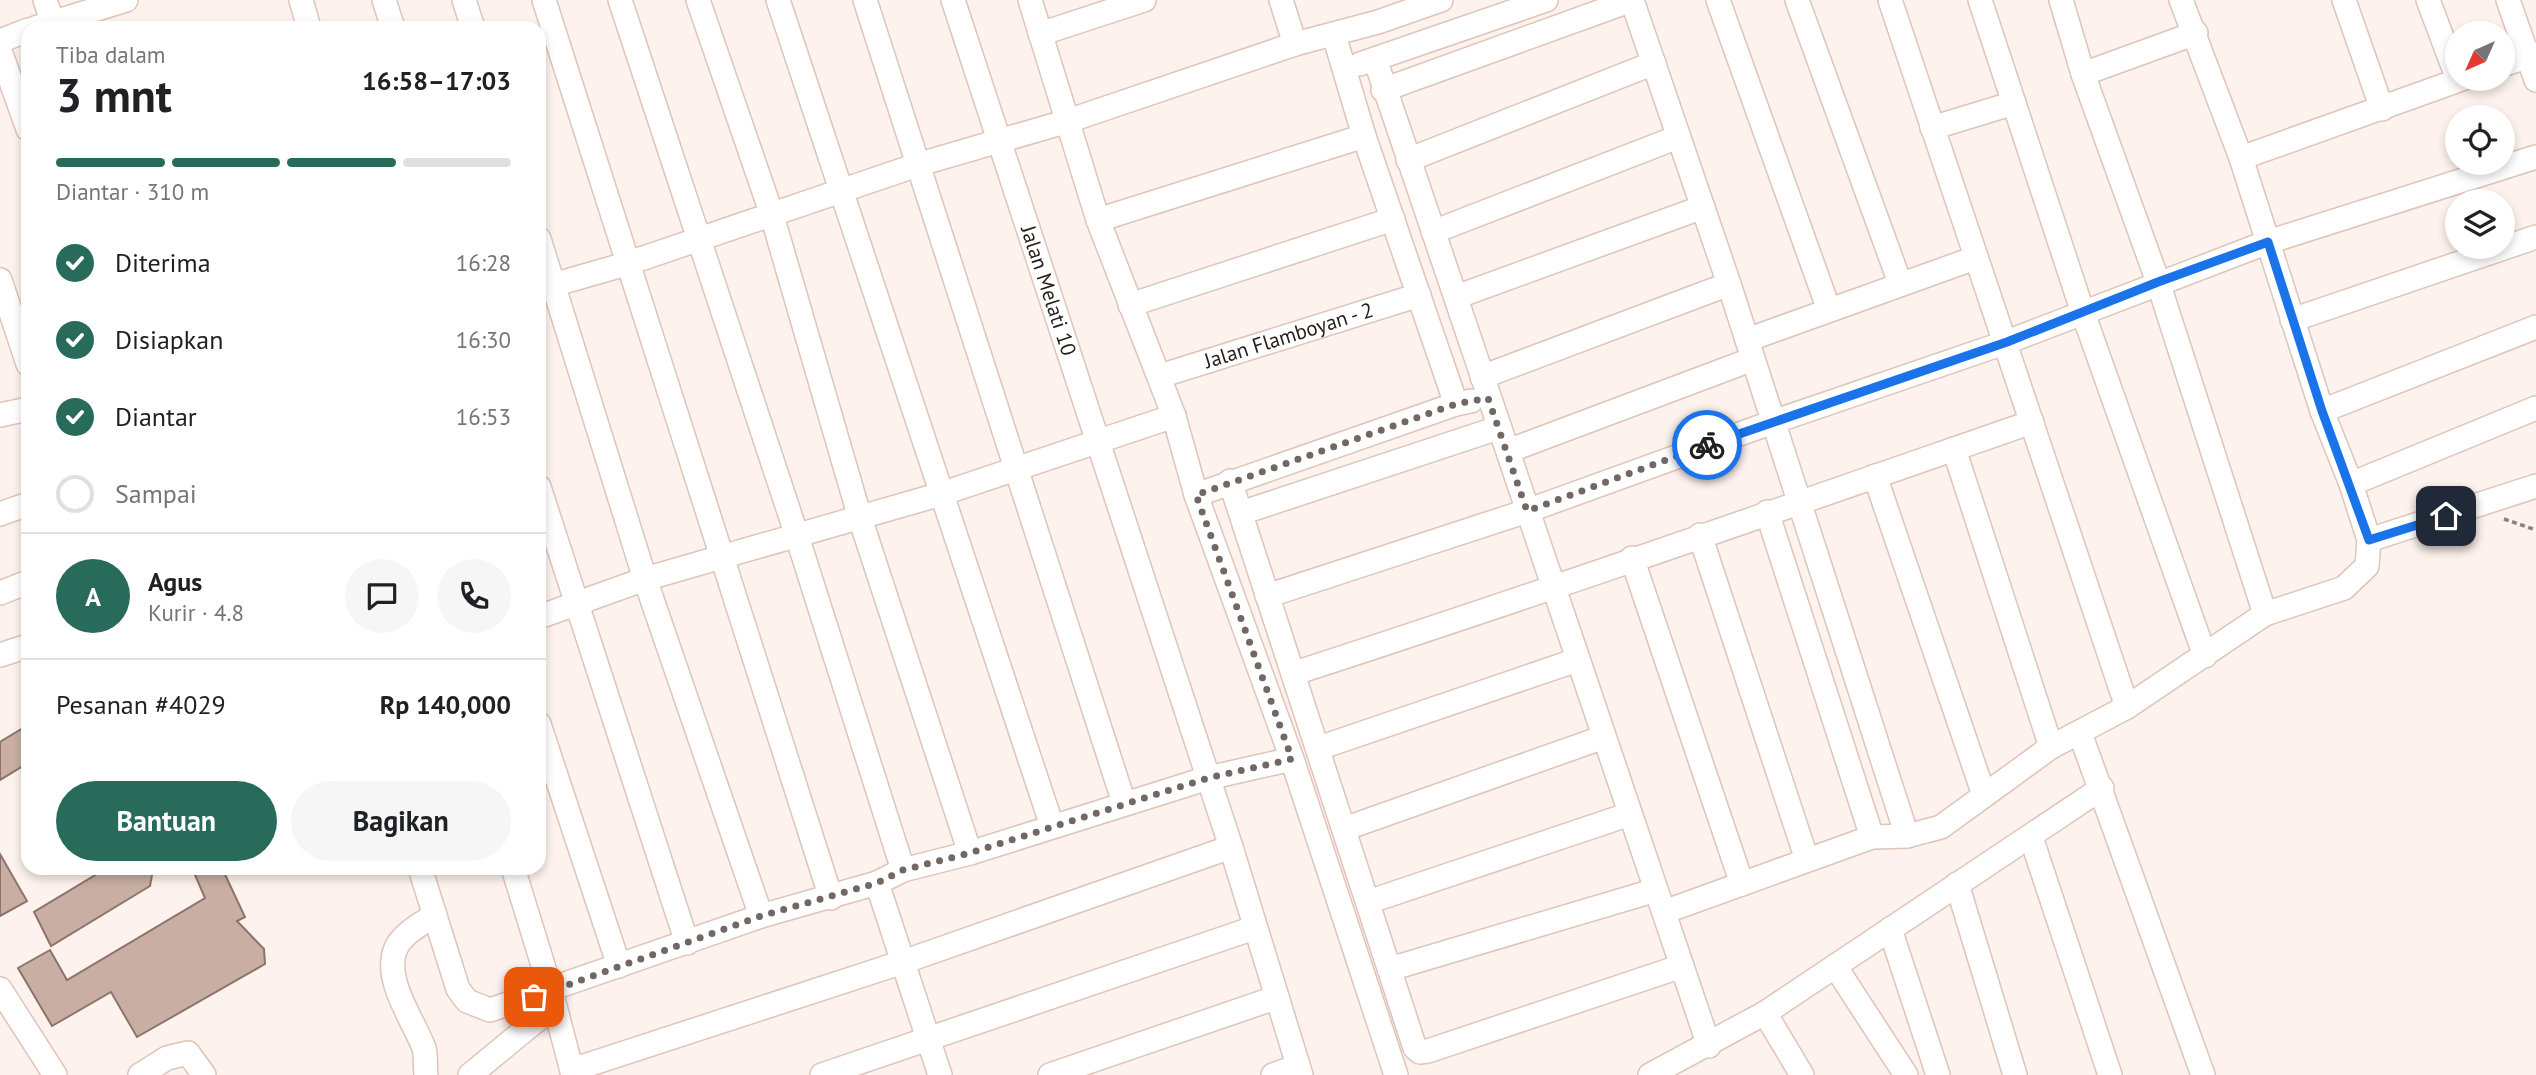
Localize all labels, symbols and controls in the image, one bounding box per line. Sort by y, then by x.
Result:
north arrow [2445,21,2515,91]
map controls [2445,21,2515,259]
text: Tiba dalam [56,40,165,69]
text: 16:58–17:03 [362,64,511,97]
text: 3 mnt [56,65,172,125]
button: locate [2445,105,2515,175]
text: Diantar · 310 m [56,177,209,206]
button: layers [2445,189,2515,259]
street label: Jalan Melati 10 [1015,221,1083,359]
icon: check [56,244,94,282]
text: Diterima [115,246,211,279]
text: 16:28 [456,248,511,277]
street label: Jalan Flamboyan - 2 [1200,296,1377,375]
icon: check [56,321,94,359]
text: Disiapkan [115,323,223,356]
text: 16:30 [456,325,511,354]
icon: check [56,398,94,436]
text: Diantar [115,400,197,433]
text: 16:53 [456,402,511,431]
courier [1672,410,1742,480]
icon: bike [1688,426,1726,464]
text: Sampai [115,477,197,510]
pin [2416,486,2476,546]
icon: home [2427,497,2465,535]
button: chat [345,559,419,633]
button: phone [437,559,511,633]
text: Agus [148,565,202,598]
text: A [85,580,101,613]
text: Kurir · 4.8 [148,598,244,627]
text: Pesanan #4029 [56,688,226,721]
text: Rp 140,000 [380,688,511,721]
button: Bantuan [56,781,277,861]
button: Bagikan [291,781,511,861]
pin [504,967,564,1027]
icon: bag [515,978,553,1016]

